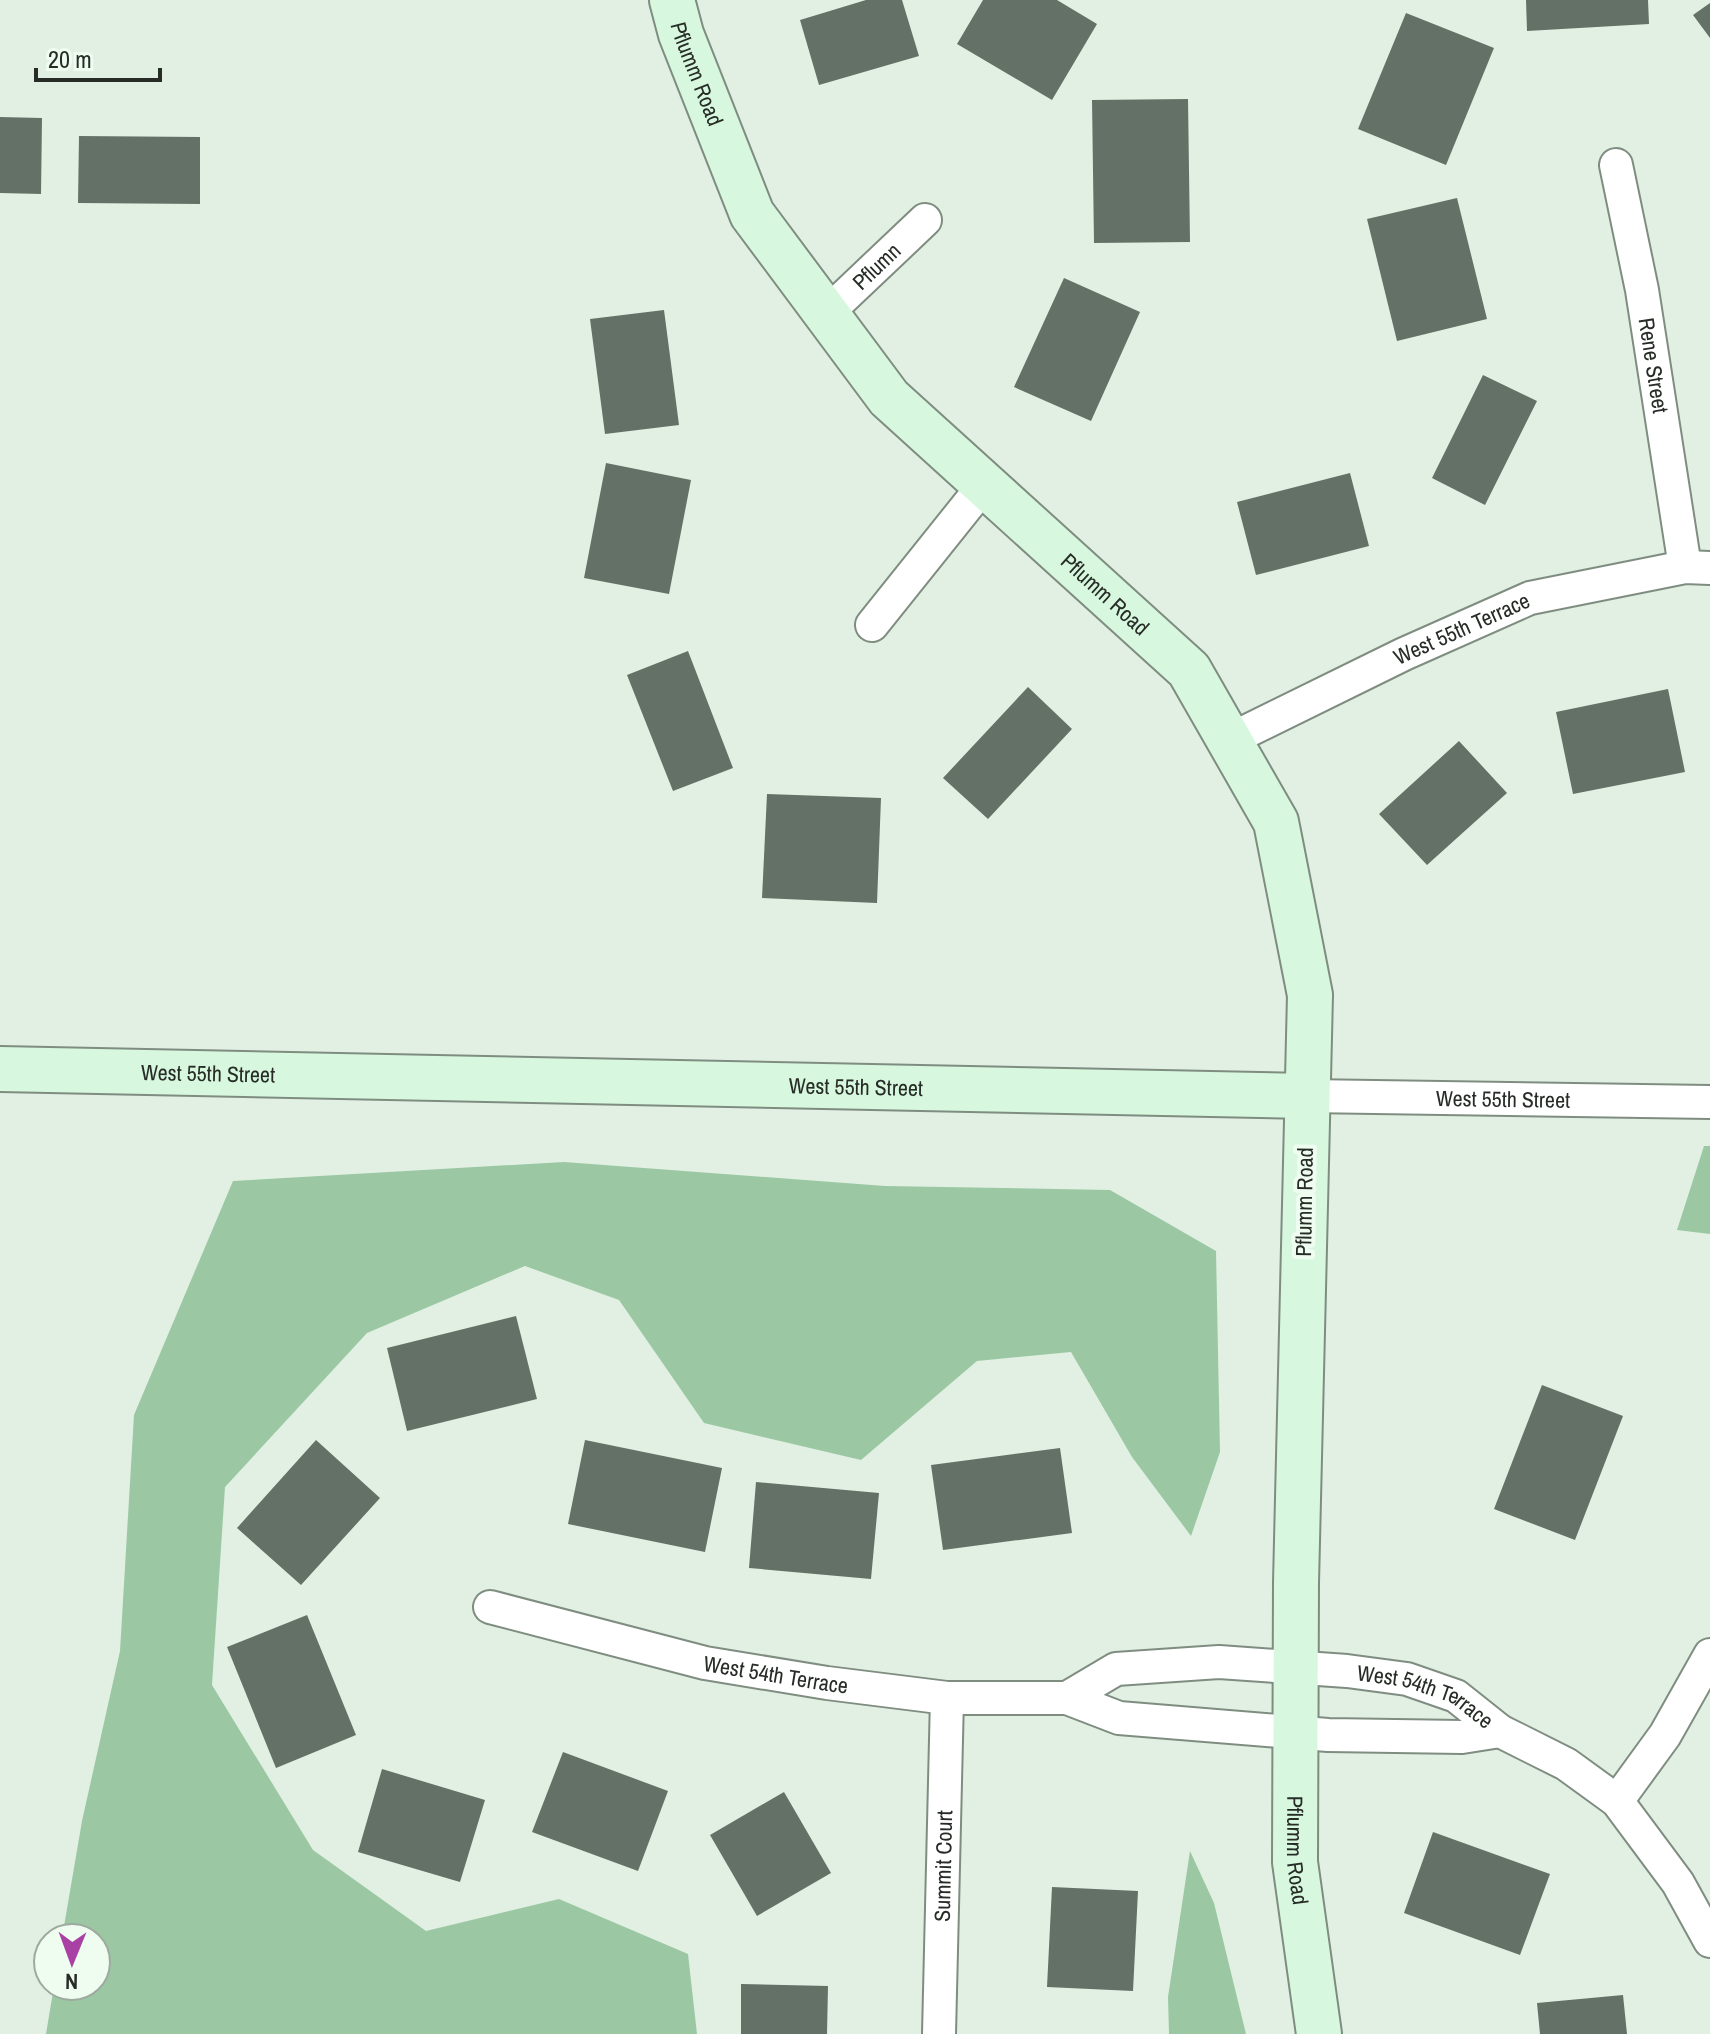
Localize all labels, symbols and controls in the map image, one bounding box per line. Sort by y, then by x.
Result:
street label: Pflumm Road [663,19,731,130]
scale bar [36,32,160,82]
text: 20 m [48,43,92,75]
street label: Pflumn [846,236,907,296]
street label: Rene Street [1631,315,1676,415]
street label: Pflumm Road [1055,546,1156,642]
street label: West 55th Terrace [1388,585,1534,672]
street label: West 55th Street [141,1057,275,1090]
street label: West 55th Street [788,1070,923,1103]
street label: West 55th Street [1436,1083,1570,1115]
street label: Pflumm Road [1288,1147,1320,1257]
street label: West 54th Terrace [701,1648,850,1701]
street label: West 54th Terrace [1355,1658,1500,1735]
street label: Pflumm Road [1280,1796,1316,1907]
street label: Summit Court [927,1810,959,1922]
north arrow [32,1922,112,2002]
text: N [65,1967,78,1997]

